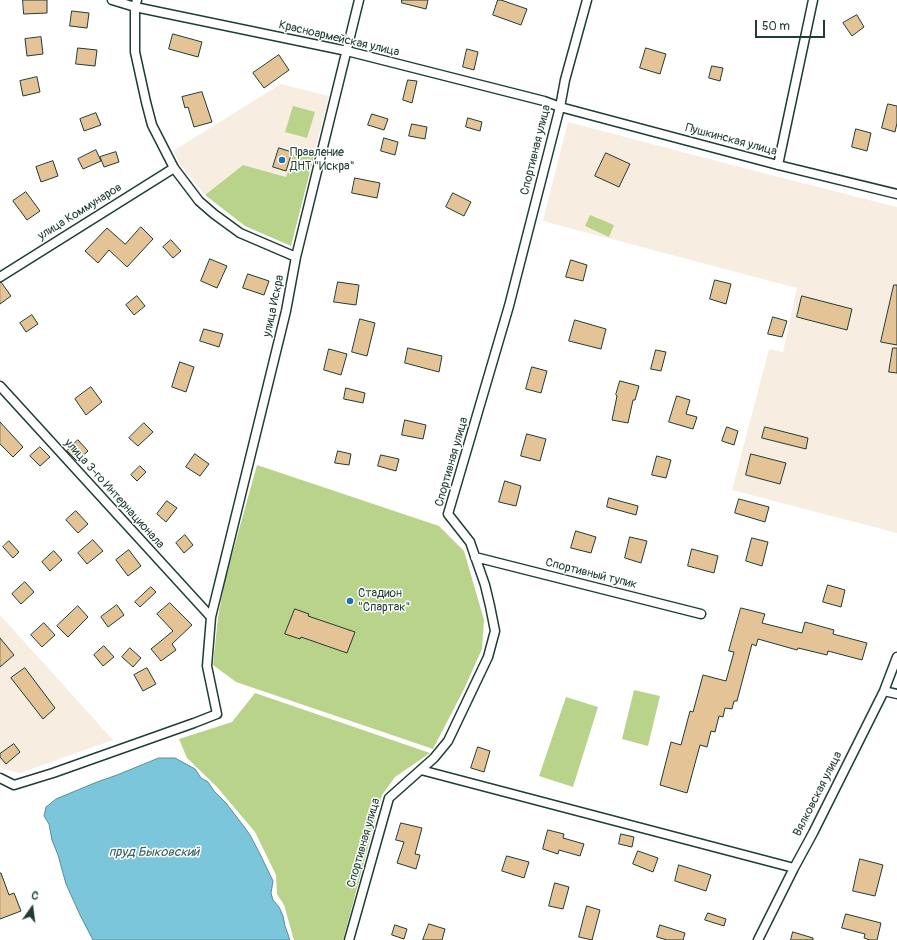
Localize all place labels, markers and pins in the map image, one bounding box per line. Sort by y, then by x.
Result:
place label: Правление ДНТ "Искра" [290,146,355,174]
marker: Правление ДНТ "Искра" [277,155,287,165]
place label: Стадион "Спартак" [358,587,410,615]
marker: Стадион "Спартак" [345,596,355,606]

